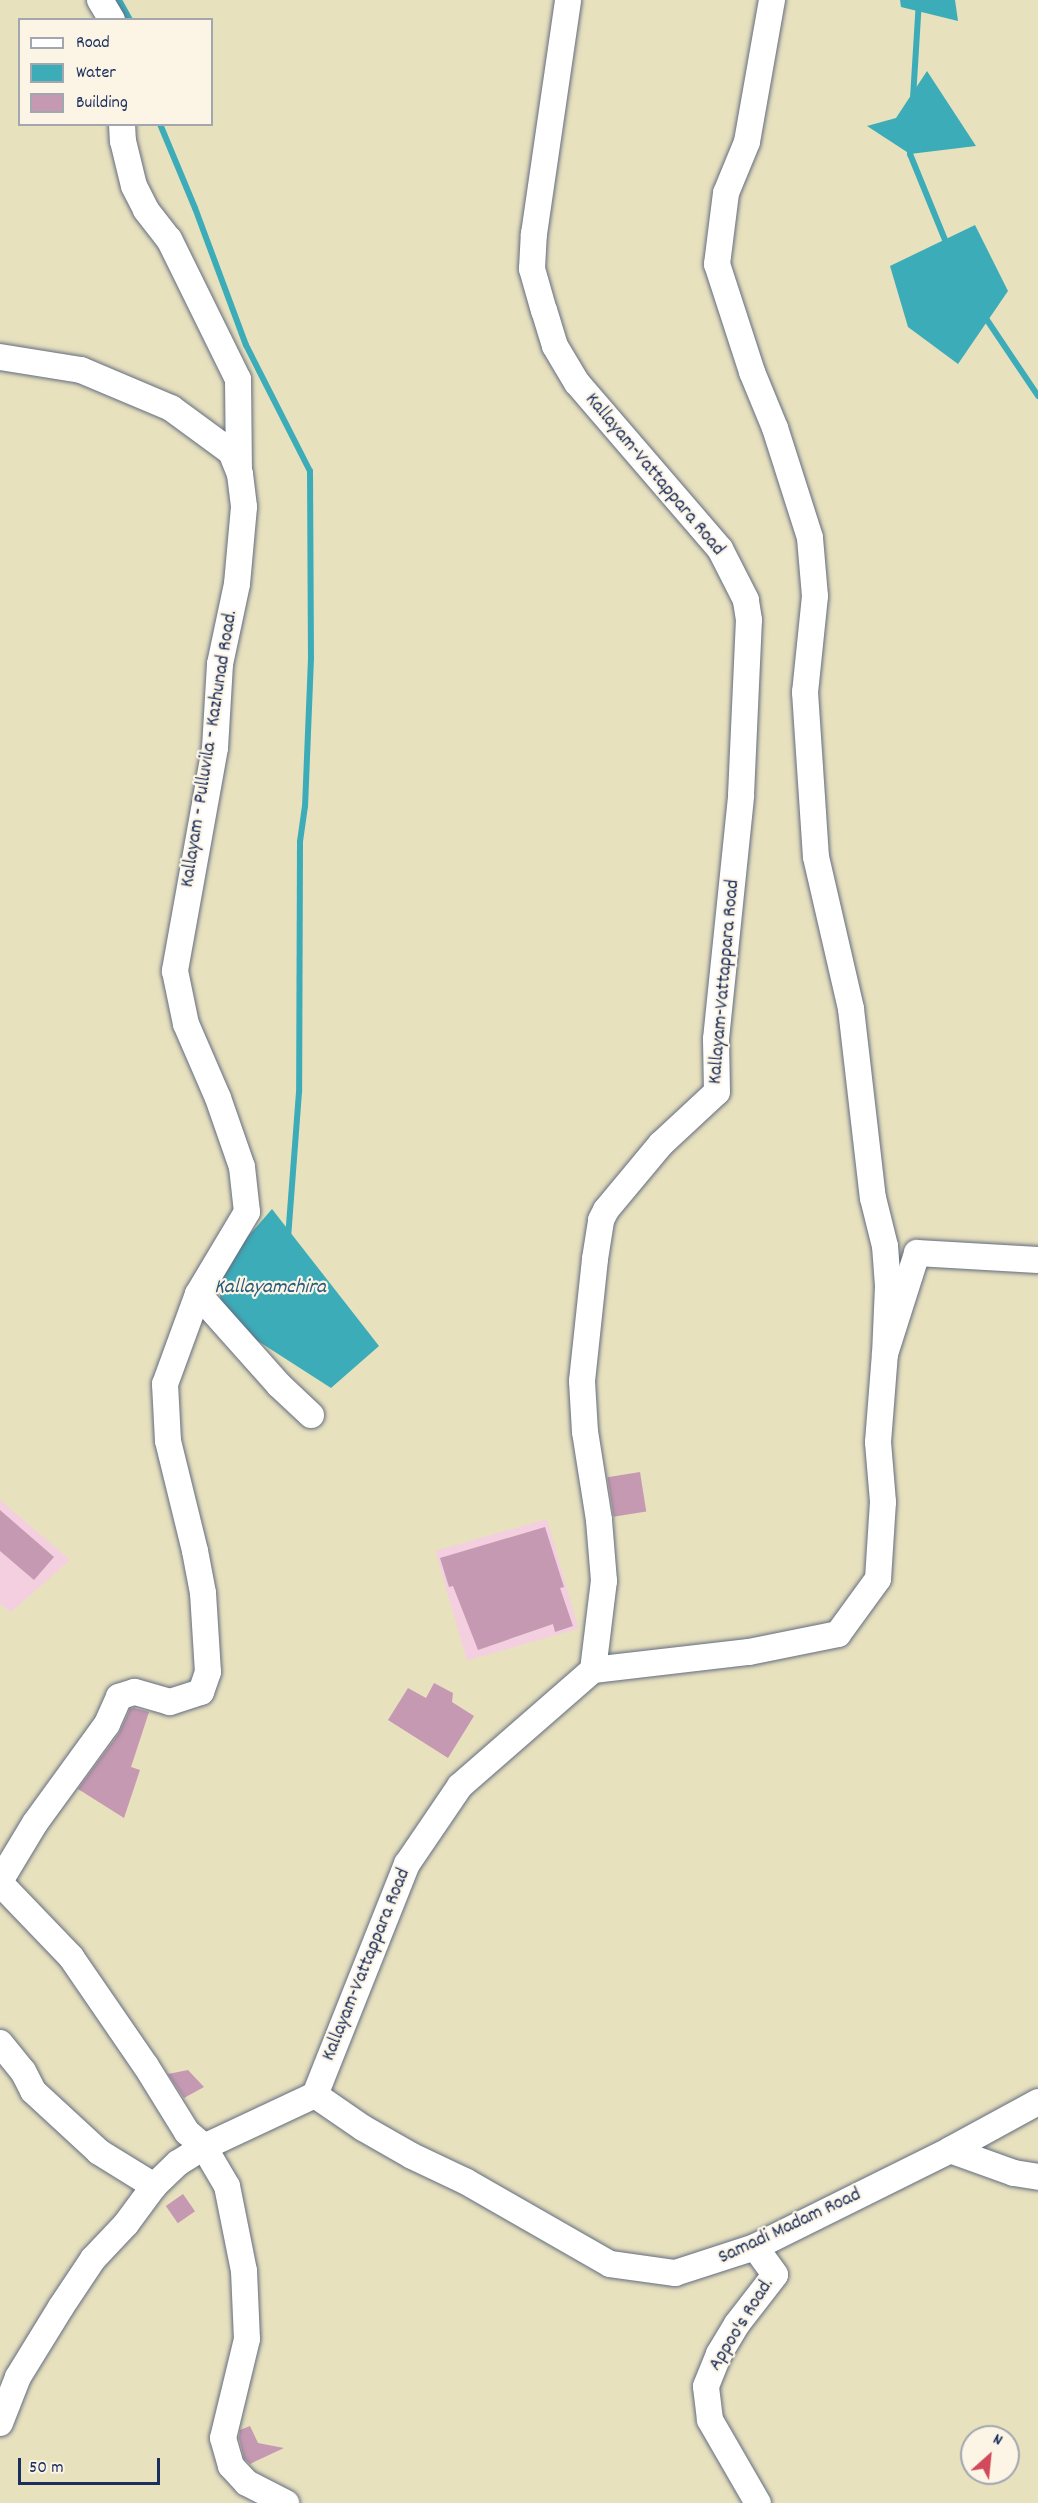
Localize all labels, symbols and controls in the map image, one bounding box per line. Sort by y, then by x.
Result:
legend [18,18,213,126]
text: Road [76,31,110,56]
text: Water [76,61,116,86]
text: Building [76,91,128,116]
street label: Kallayam-Vattappara Road [579,389,729,561]
street label: Kallayam - Pulluvila - Kazhunad Road. [176,609,244,889]
street label: Kallayam-Vattappara Road [704,879,746,1085]
water label: Kallayamchira [214,1275,326,1301]
street label: Kallayam-Vattappara Road [317,1865,417,2065]
street label: Samadi Madam Road [715,2183,865,2271]
street label: Appoo's Road. [704,2274,780,2376]
north arrow [960,2425,1020,2485]
text: N [989,2428,1006,2452]
scale bar [21,2446,164,2484]
text: 50 m [29,2456,64,2481]

